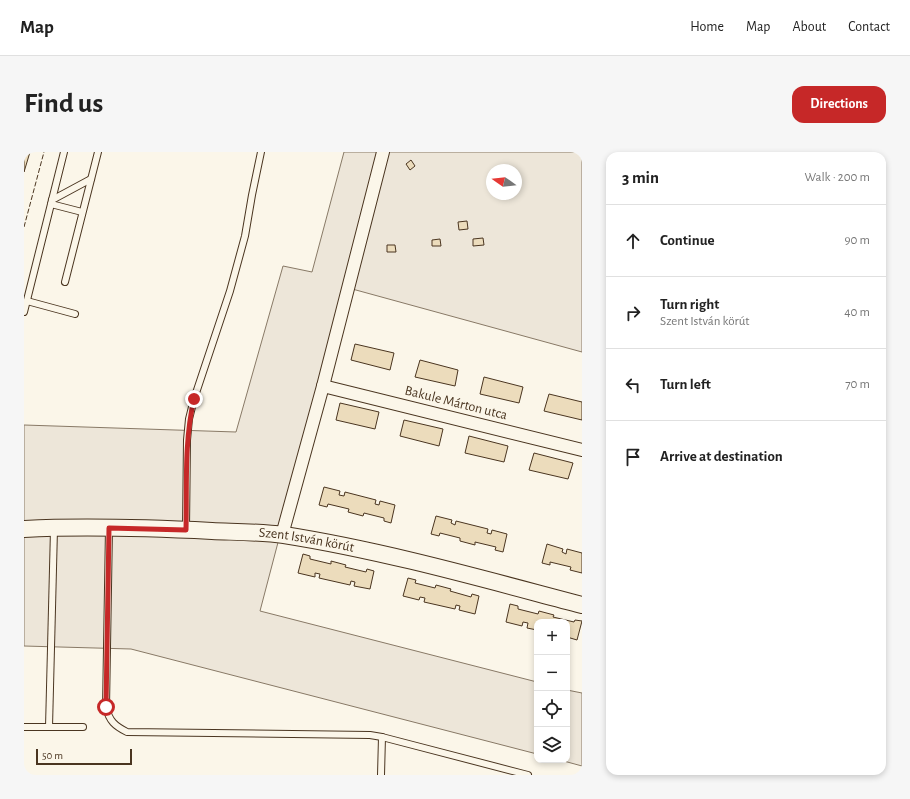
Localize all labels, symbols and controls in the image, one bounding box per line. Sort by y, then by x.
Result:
text: Map [20,18,54,37]
text: Home [690,20,724,34]
text: Map [746,20,770,34]
text: About [792,20,826,34]
text: Contact [848,20,890,34]
button: Directions [792,86,886,123]
text: Find us [24,90,103,118]
north arrow [486,164,522,200]
text: 3 min [622,169,659,186]
text: Walk · 200 m [804,171,870,184]
icon: ahead [622,230,644,252]
text: Continue [660,233,715,248]
text: 90 m [844,234,870,247]
text: Turn right [660,297,719,312]
icon: right [622,302,644,324]
text: 40 m [844,306,870,319]
text: Szent István körút [660,315,749,328]
icon: left [622,374,644,396]
text: Turn left [660,377,711,392]
text: 70 m [845,378,870,391]
street label: Bakule Márton utca [403,383,509,423]
route end [185,390,203,408]
icon: arrive [622,446,644,468]
text: Arrive at destination [660,449,783,464]
street label: Szent István körút [258,526,356,555]
map controls [534,619,570,763]
button: + [534,619,570,655]
button: − [534,655,570,691]
button: locate [534,691,570,727]
route start [97,698,115,716]
button: layers [534,727,570,763]
scale bar [36,747,132,766]
text: 50 m [42,750,63,761]

